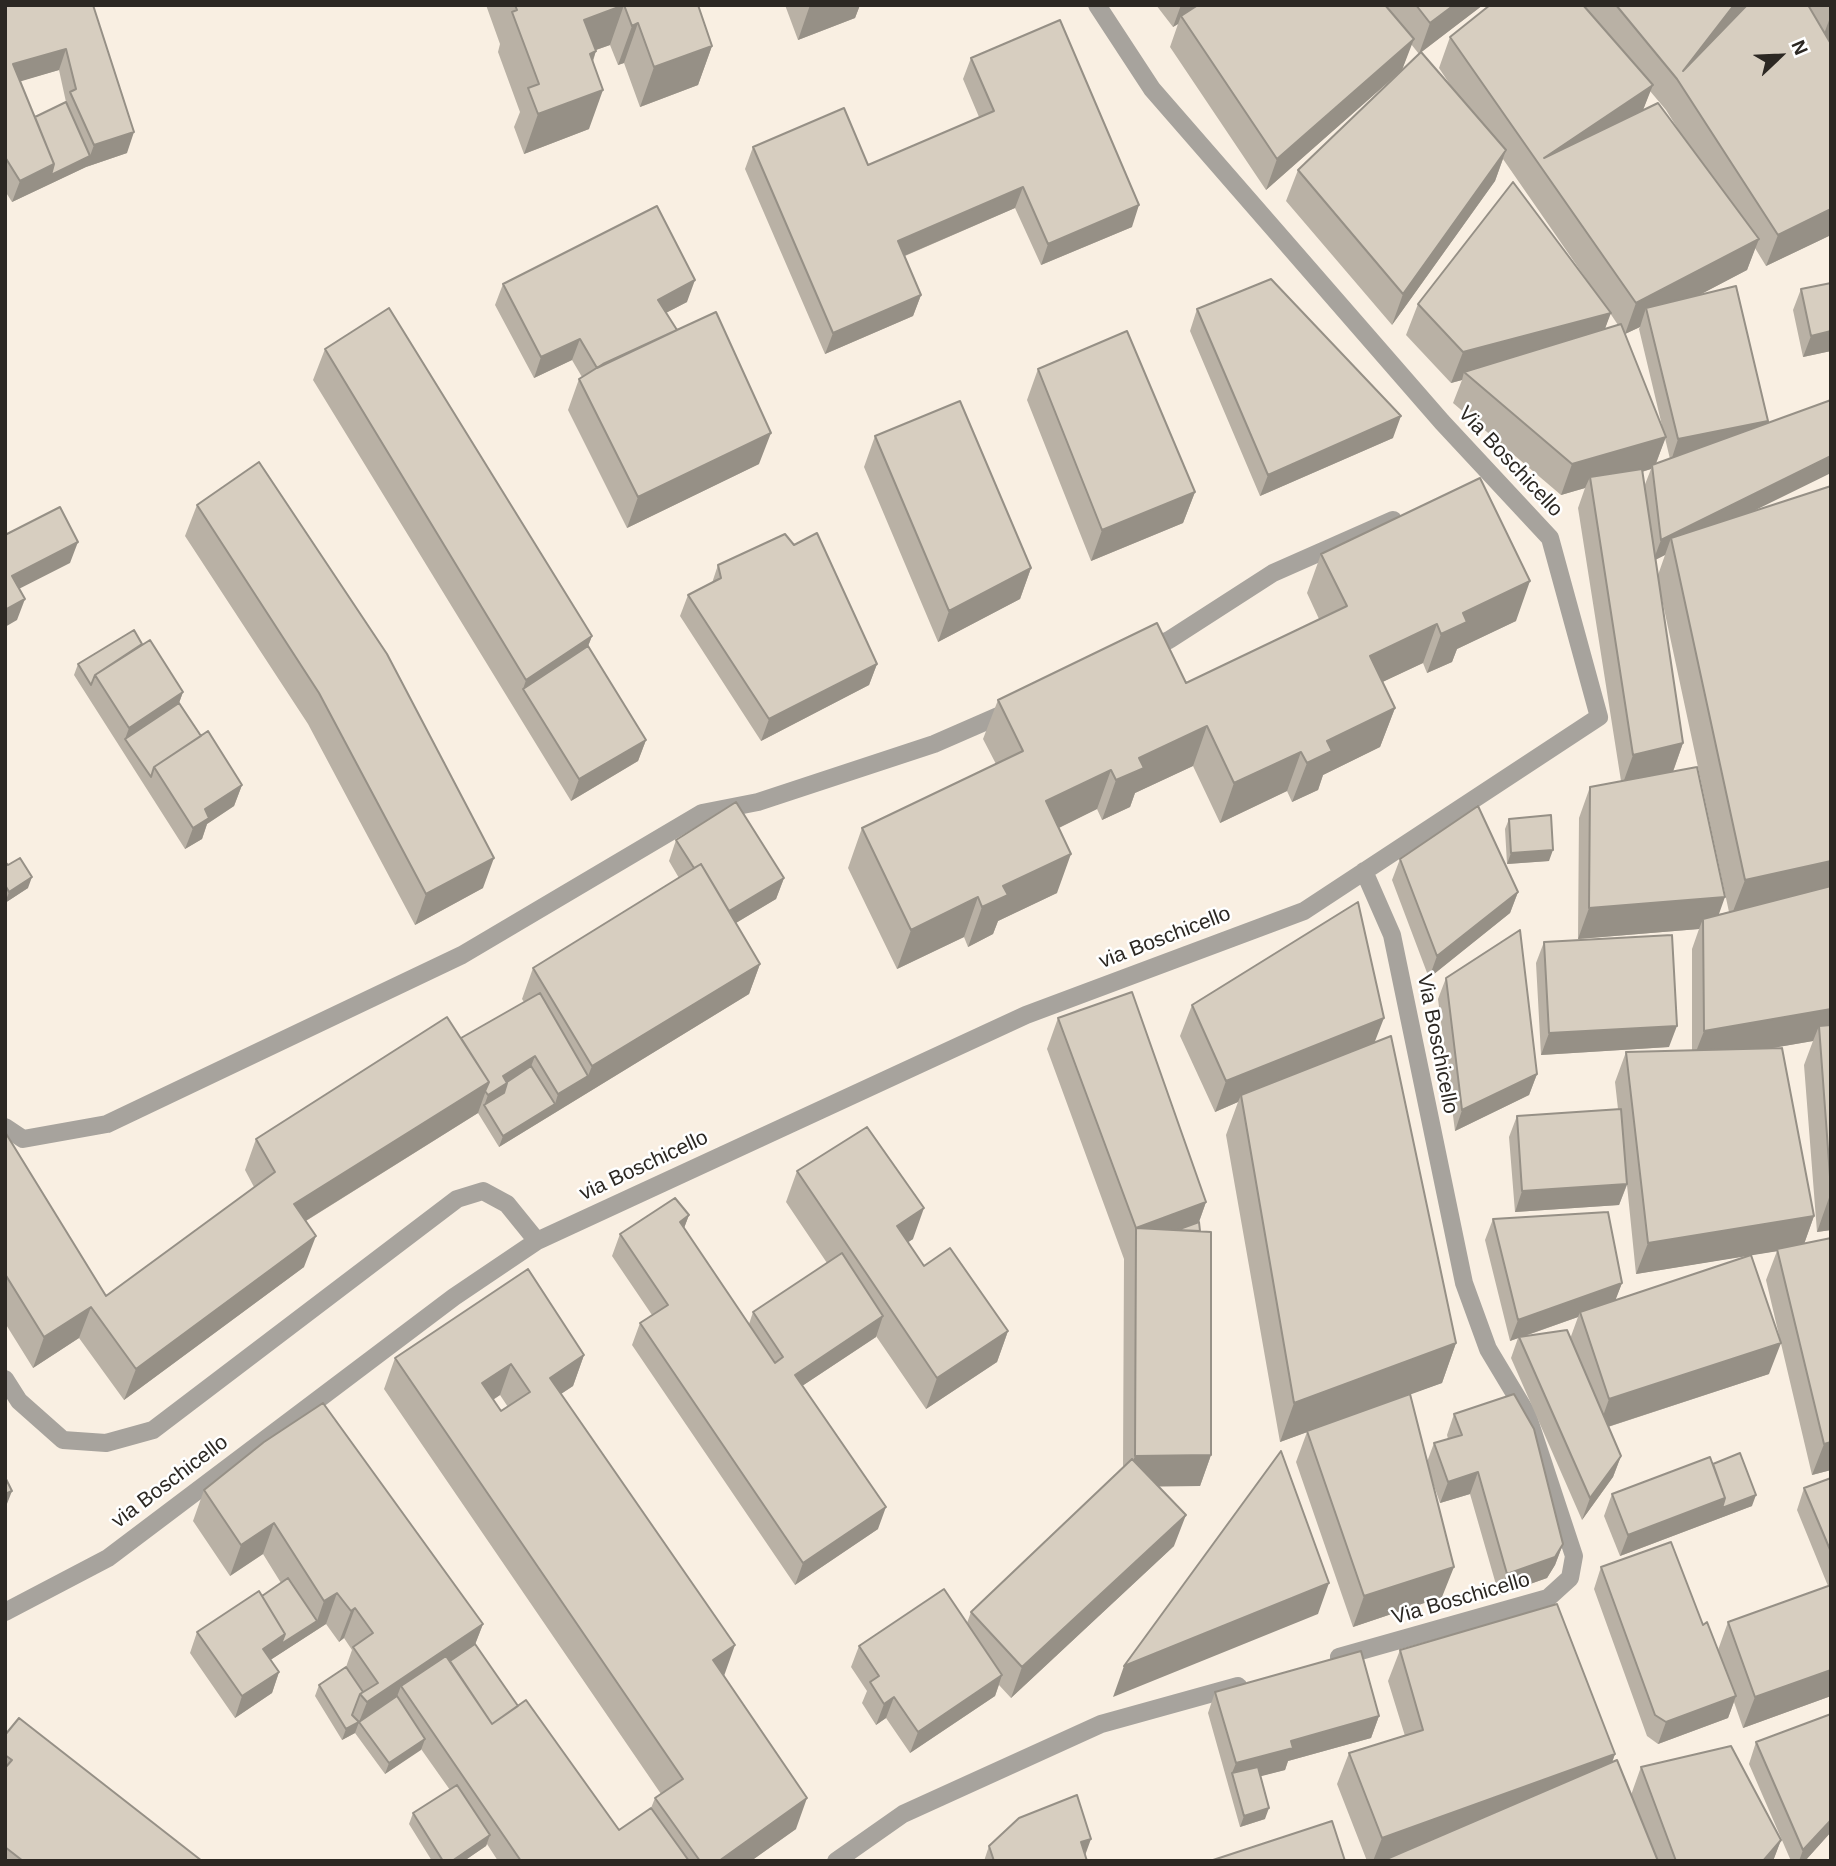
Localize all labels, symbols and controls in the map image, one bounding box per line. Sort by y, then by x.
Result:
north arrow [1745,21,1815,91]
text: N [1787,37,1812,58]
street label: Via Boschicello [1452,401,1568,523]
street label: via Boschicello [1096,901,1234,975]
street label: Via Boschicello [1411,972,1463,1116]
street label: via Boschicello [576,1125,712,1207]
street label: via Boschicello [107,1430,233,1534]
street label: Via Boschicello [1389,1567,1533,1631]

